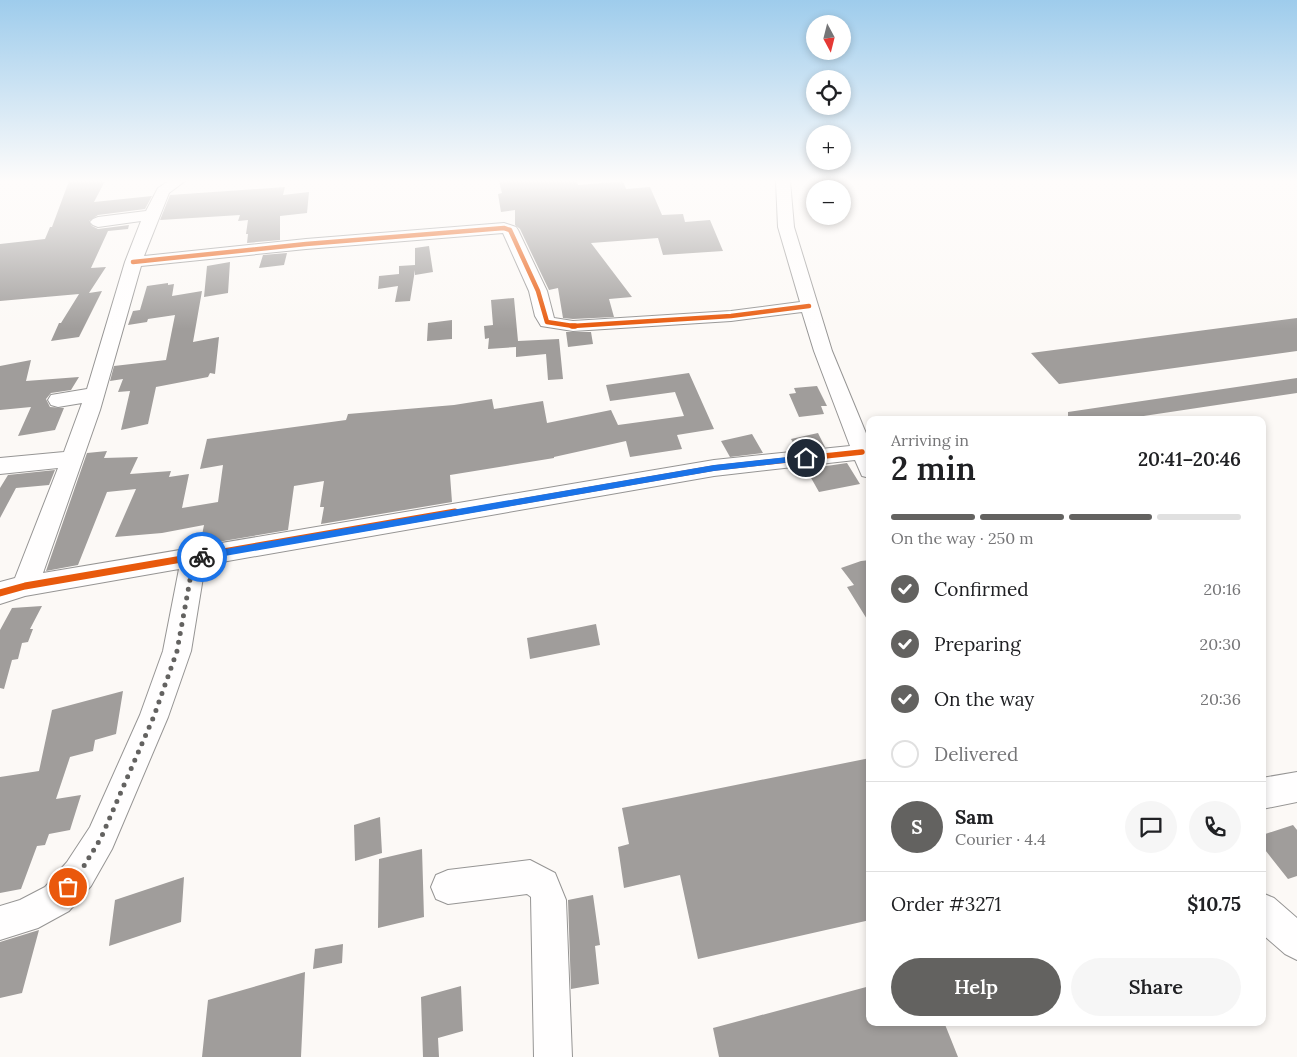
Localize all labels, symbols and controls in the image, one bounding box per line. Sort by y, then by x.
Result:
north arrow [806,15,851,60]
map controls [806,15,851,225]
button: locate [806,70,851,115]
button: + [806,125,851,170]
button: − [806,180,851,225]
text: Arriving in [891,430,969,450]
pin [785,437,827,479]
icon: home [792,444,820,472]
text: 20:41–20:46 [1138,447,1241,471]
text: 2 min [891,448,976,489]
text: On the way · 250 m [891,528,1034,548]
courier [177,532,227,582]
icon: bike [188,543,216,571]
icon: check [891,575,919,603]
text: Confirmed [934,577,1029,601]
text: 20:16 [1203,579,1241,599]
icon: check [891,630,919,658]
text: Preparing [934,632,1021,656]
text: 20:30 [1200,634,1241,654]
icon: check [891,685,919,713]
text: On the way [934,687,1034,711]
text: 20:36 [1200,689,1241,709]
text: Delivered [934,742,1018,766]
button: chat [1125,801,1177,853]
button: phone [1189,801,1241,853]
text: Sam [955,805,994,829]
text: S [911,815,923,839]
text: Courier · 4.4 [955,829,1046,849]
pin [47,866,89,908]
icon: bag [54,873,82,901]
text: Order #3271 [891,892,1001,916]
text: $10.75 [1187,892,1241,916]
button: Help [891,958,1061,1016]
button: Share [1071,958,1241,1016]

